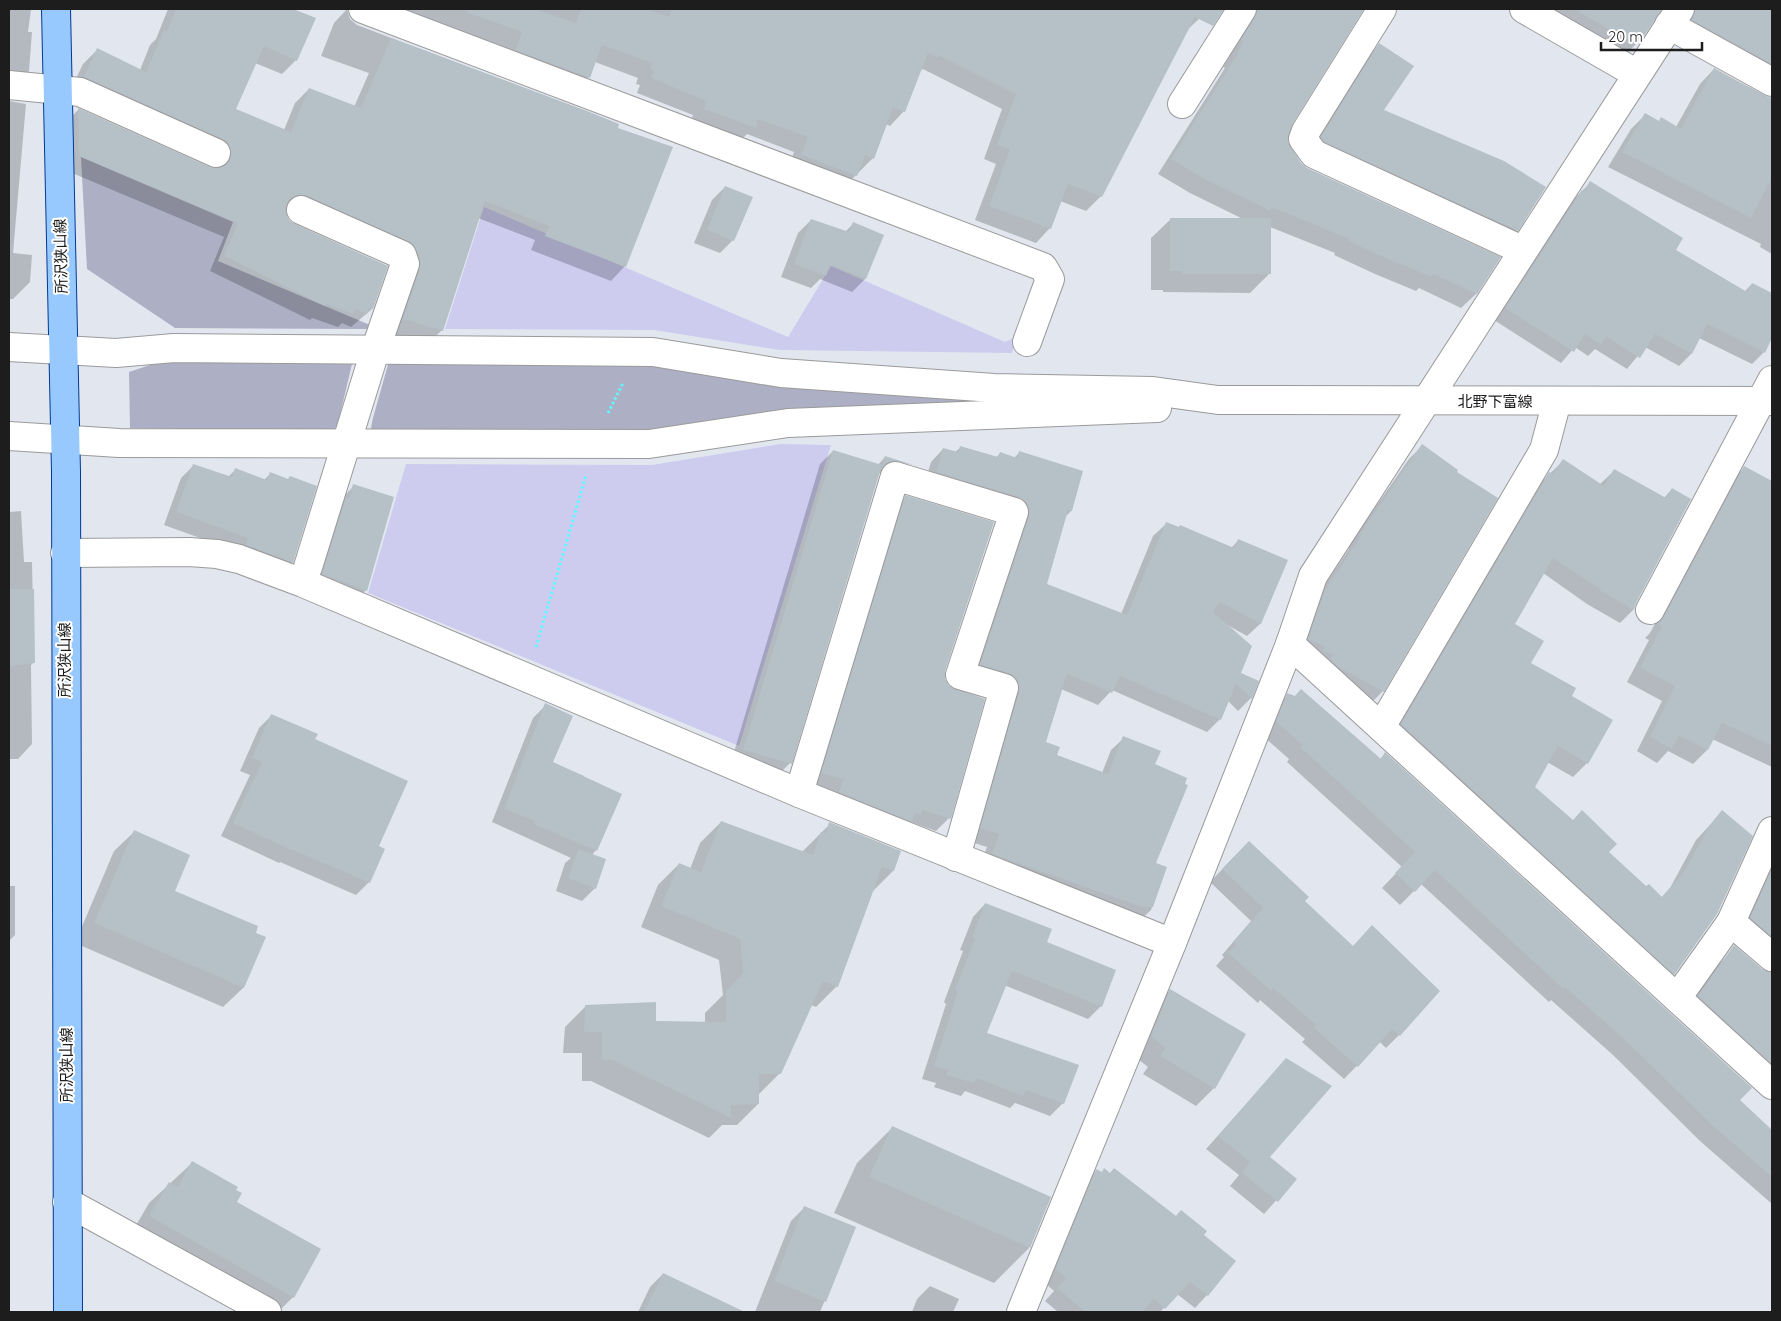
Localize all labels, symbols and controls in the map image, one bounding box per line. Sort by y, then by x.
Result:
scale bar [1601,20,1702,52]
text: 20 m [1608,27,1643,46]
street label: 所沢狭山線 [50,218,71,294]
street label: 北野下富線 [1457,392,1533,411]
street label: 所沢狭山線 [55,622,74,698]
street label: 所沢狭山線 [57,1027,76,1103]

